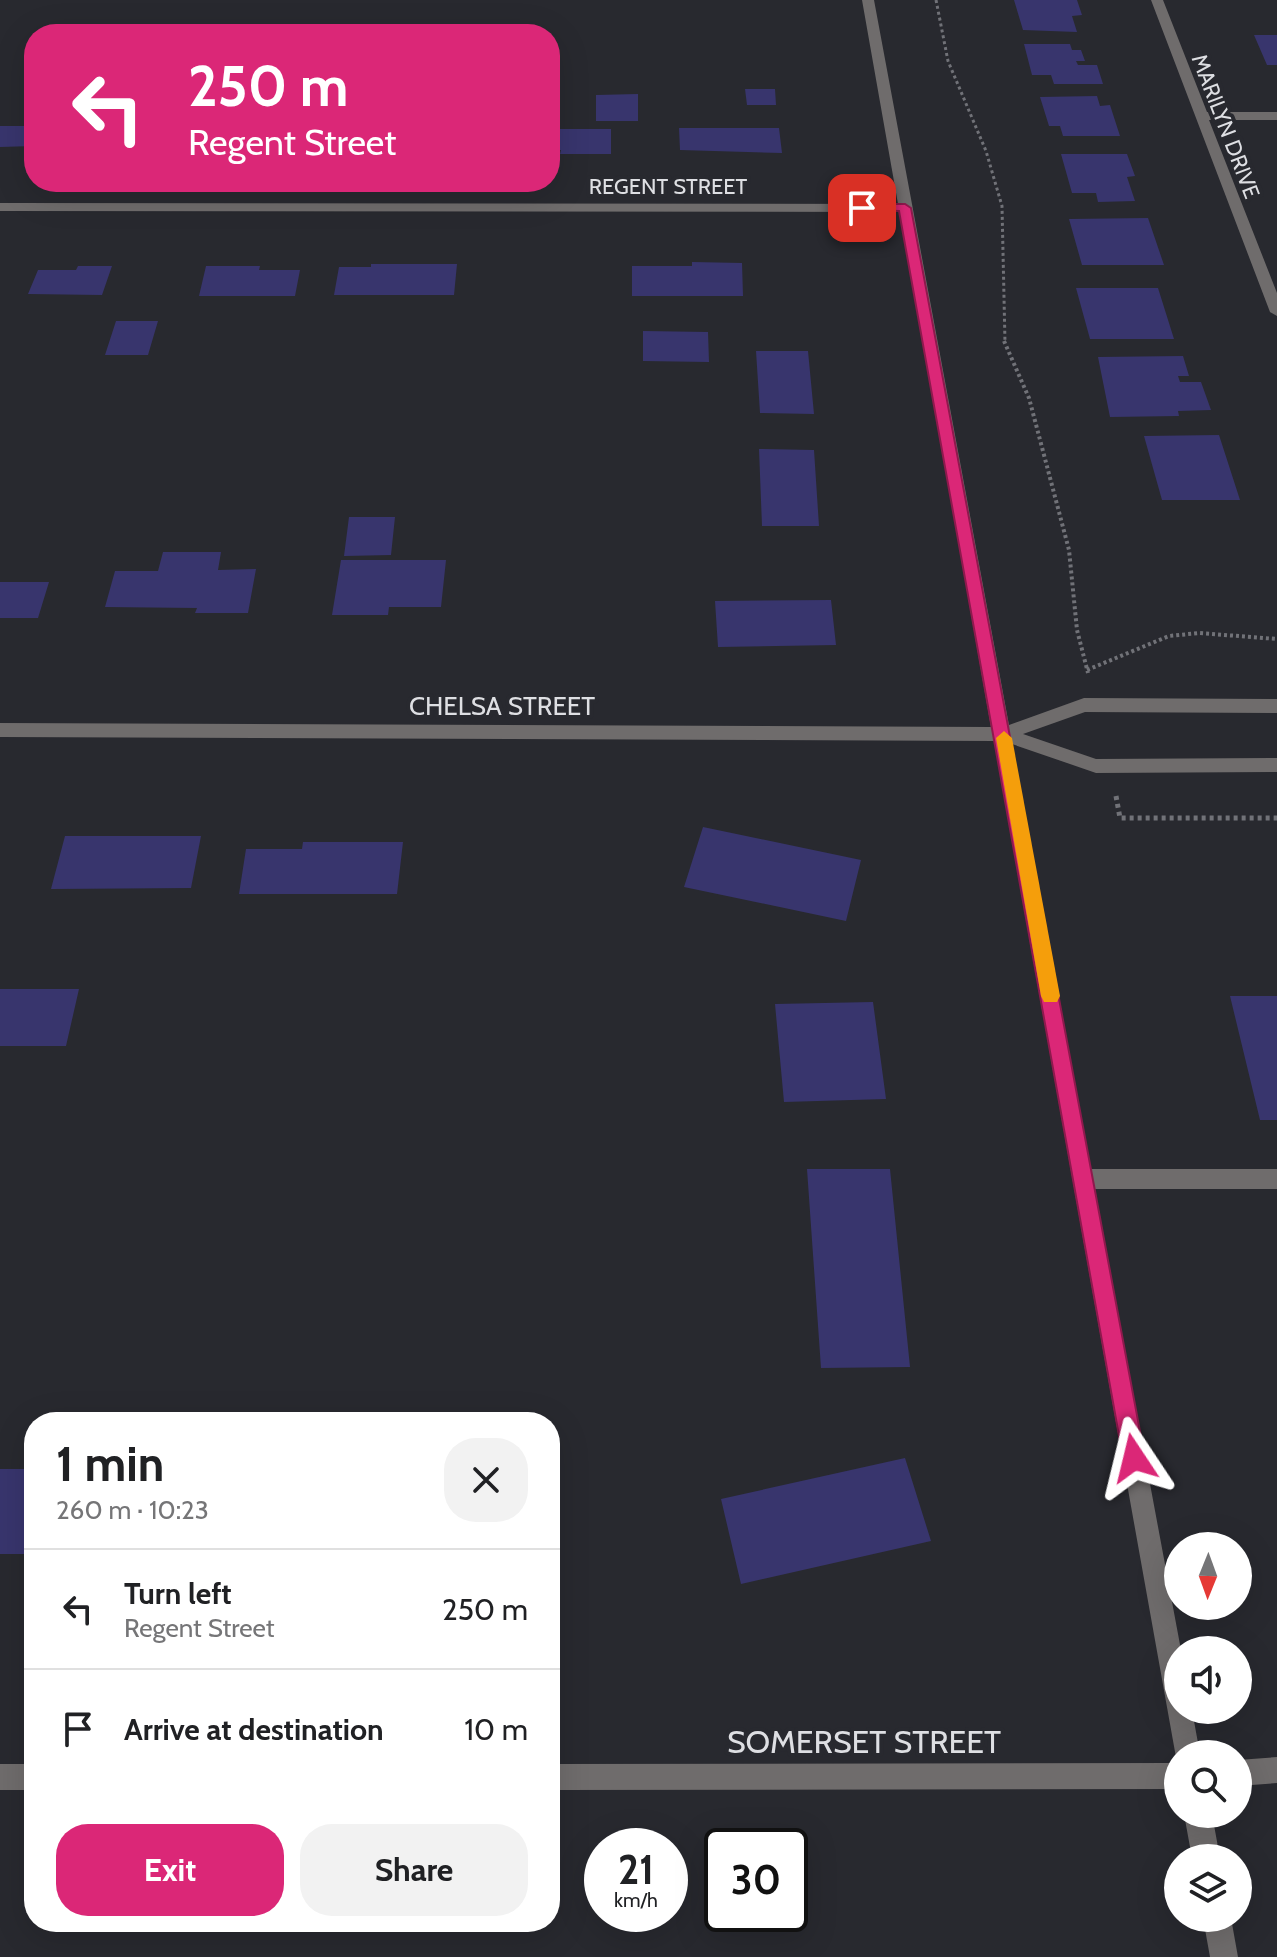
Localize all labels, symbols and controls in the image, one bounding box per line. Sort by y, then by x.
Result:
street label: MARILYN DRIVE [1186,50,1265,202]
text: 250 m [188,52,349,120]
icon: left [56,56,160,160]
text: Regent Street [188,120,396,164]
street label: REGENT STREET [589,173,747,200]
pin [828,174,896,242]
icon: arrive [840,186,884,230]
street label: CHELSA STREET [409,690,595,722]
position arrow [1092,1416,1176,1500]
text: 1 min [56,1435,164,1493]
button: close [444,1438,528,1522]
text: 260 m · 10:23 [56,1494,209,1526]
north arrow [1164,1532,1252,1620]
map controls [1164,1532,1252,1932]
text: Turn left [124,1575,232,1612]
icon: left [56,1587,100,1631]
text: 250 m [442,1591,528,1628]
text: Regent Street [124,1612,275,1644]
button: sound [1164,1636,1252,1724]
icon: arrive [56,1707,100,1751]
text: Arrive at destination [124,1711,384,1748]
text: 10 m [464,1711,528,1748]
street label: SOMERSET STREET [727,1722,1001,1761]
button: search [1164,1740,1252,1828]
button: Exit [56,1824,284,1916]
button: Share [300,1824,528,1916]
speed limit sign: 30 [704,1828,808,1932]
button: layers [1164,1844,1252,1932]
text: 21 [618,1845,654,1894]
text: km/h [614,1888,658,1912]

